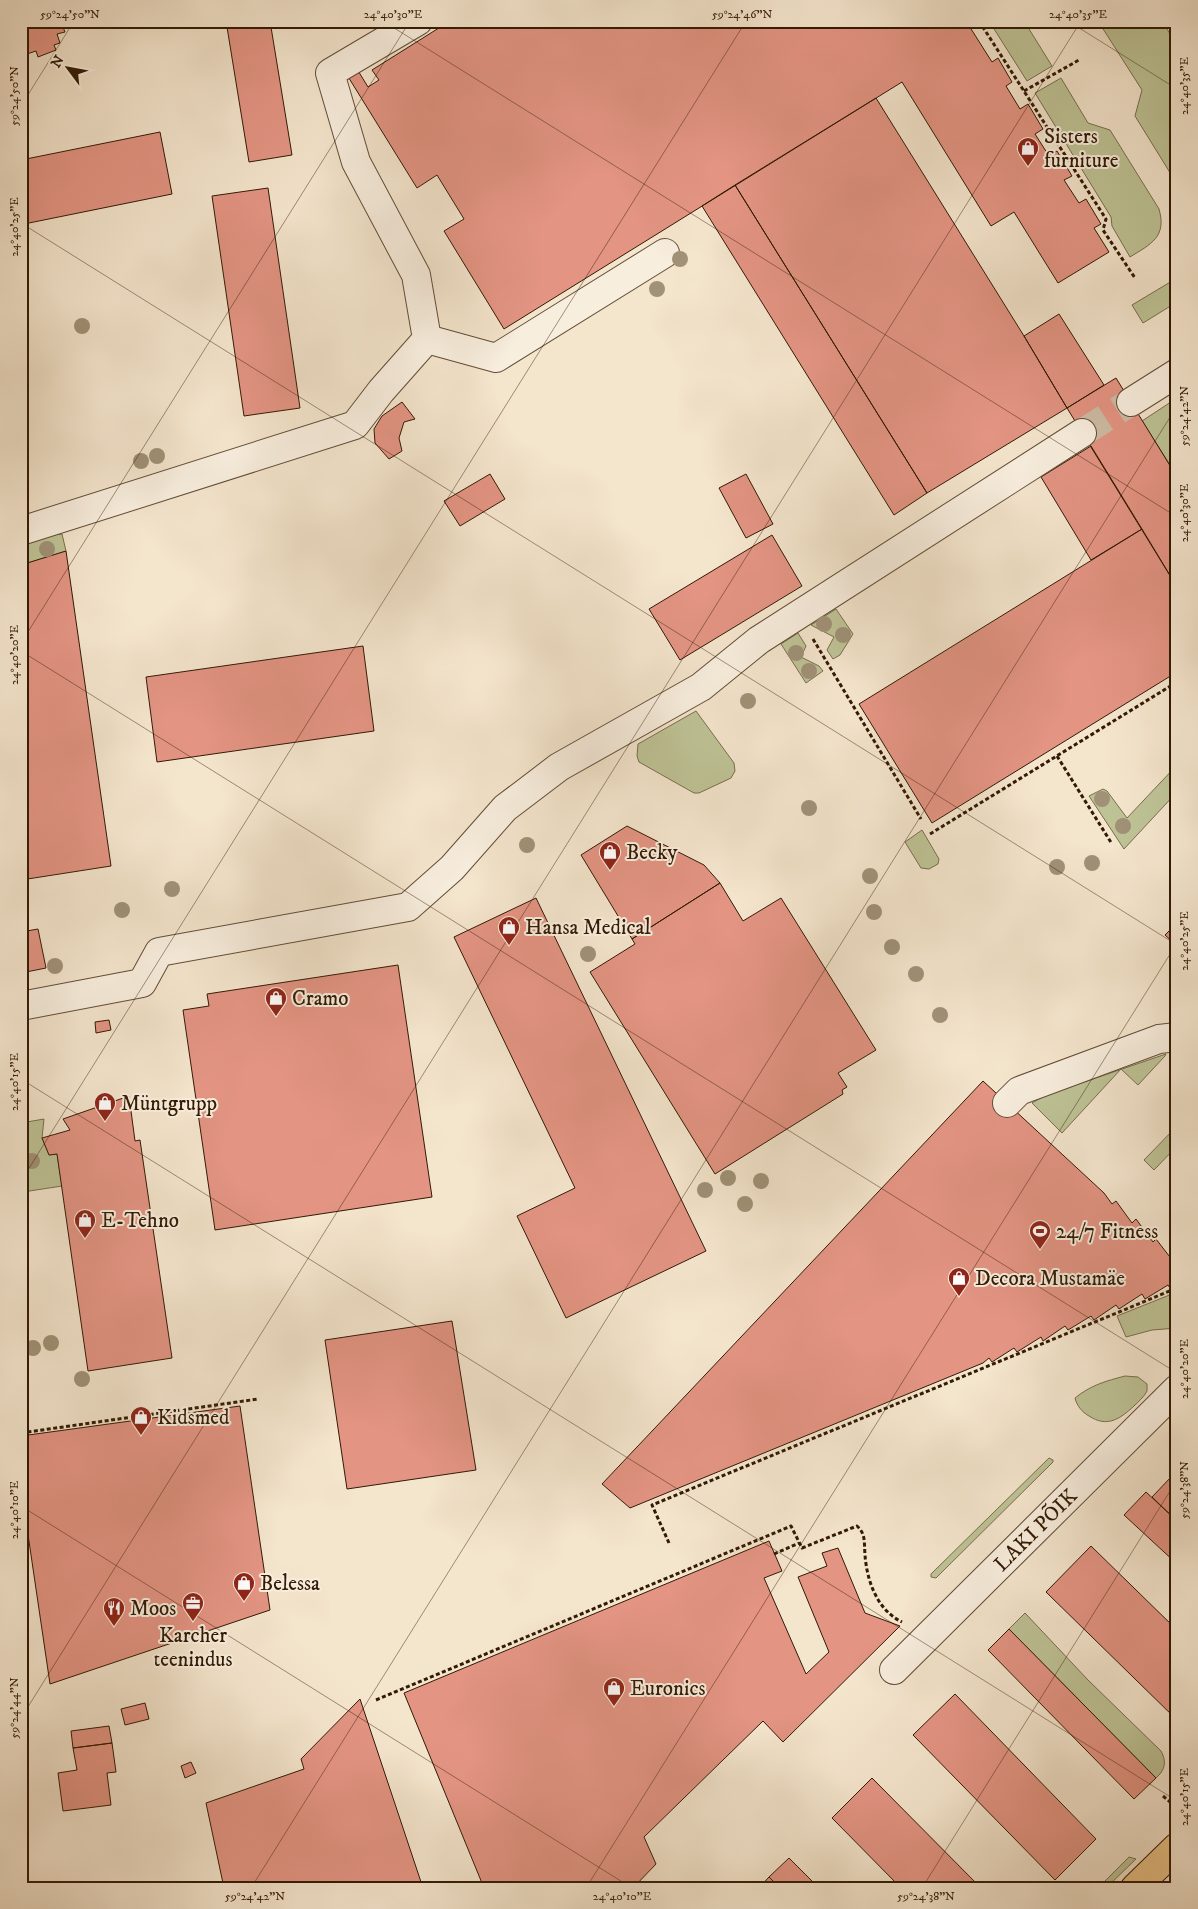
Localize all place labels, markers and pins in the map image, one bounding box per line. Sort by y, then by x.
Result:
place label: Sisters furniture [1044,124,1119,174]
shop icon: Sisters furniture [1016,136,1040,167]
shop icon: Becky [598,840,622,871]
place label: Becky [626,840,678,866]
shop icon: Hansa Medical [497,915,521,946]
place label: Hansa Medical [525,915,651,941]
shop icon: Cramo [264,986,288,1017]
place label: Cramo [292,986,349,1012]
shop icon: Müntgrupp [93,1091,117,1122]
place label: Müntgrupp [121,1091,217,1117]
shop icon: E-Tehno [73,1208,97,1239]
place label: E-Tehno [101,1208,179,1234]
sports icon: 24/7 Fitness [1028,1219,1052,1250]
place label: 24/7 Fitness [1056,1219,1158,1245]
shop icon: Decora Mustamäe [947,1266,971,1297]
place label: Decora Mustamäe [975,1266,1125,1292]
shop icon: Kidsmed [129,1405,153,1436]
place label: Kidsmed [157,1405,230,1431]
shop icon: Belessa [232,1571,256,1602]
place label: Belessa [260,1571,320,1597]
office icon: Karcher teenindus [181,1591,205,1622]
restaurant icon: Moos [102,1596,126,1627]
place label: Moos [130,1596,176,1622]
place label: Karcher teenindus [153,1623,233,1673]
shop icon: Euronics [602,1676,626,1707]
place label: Euronics [630,1676,705,1702]

